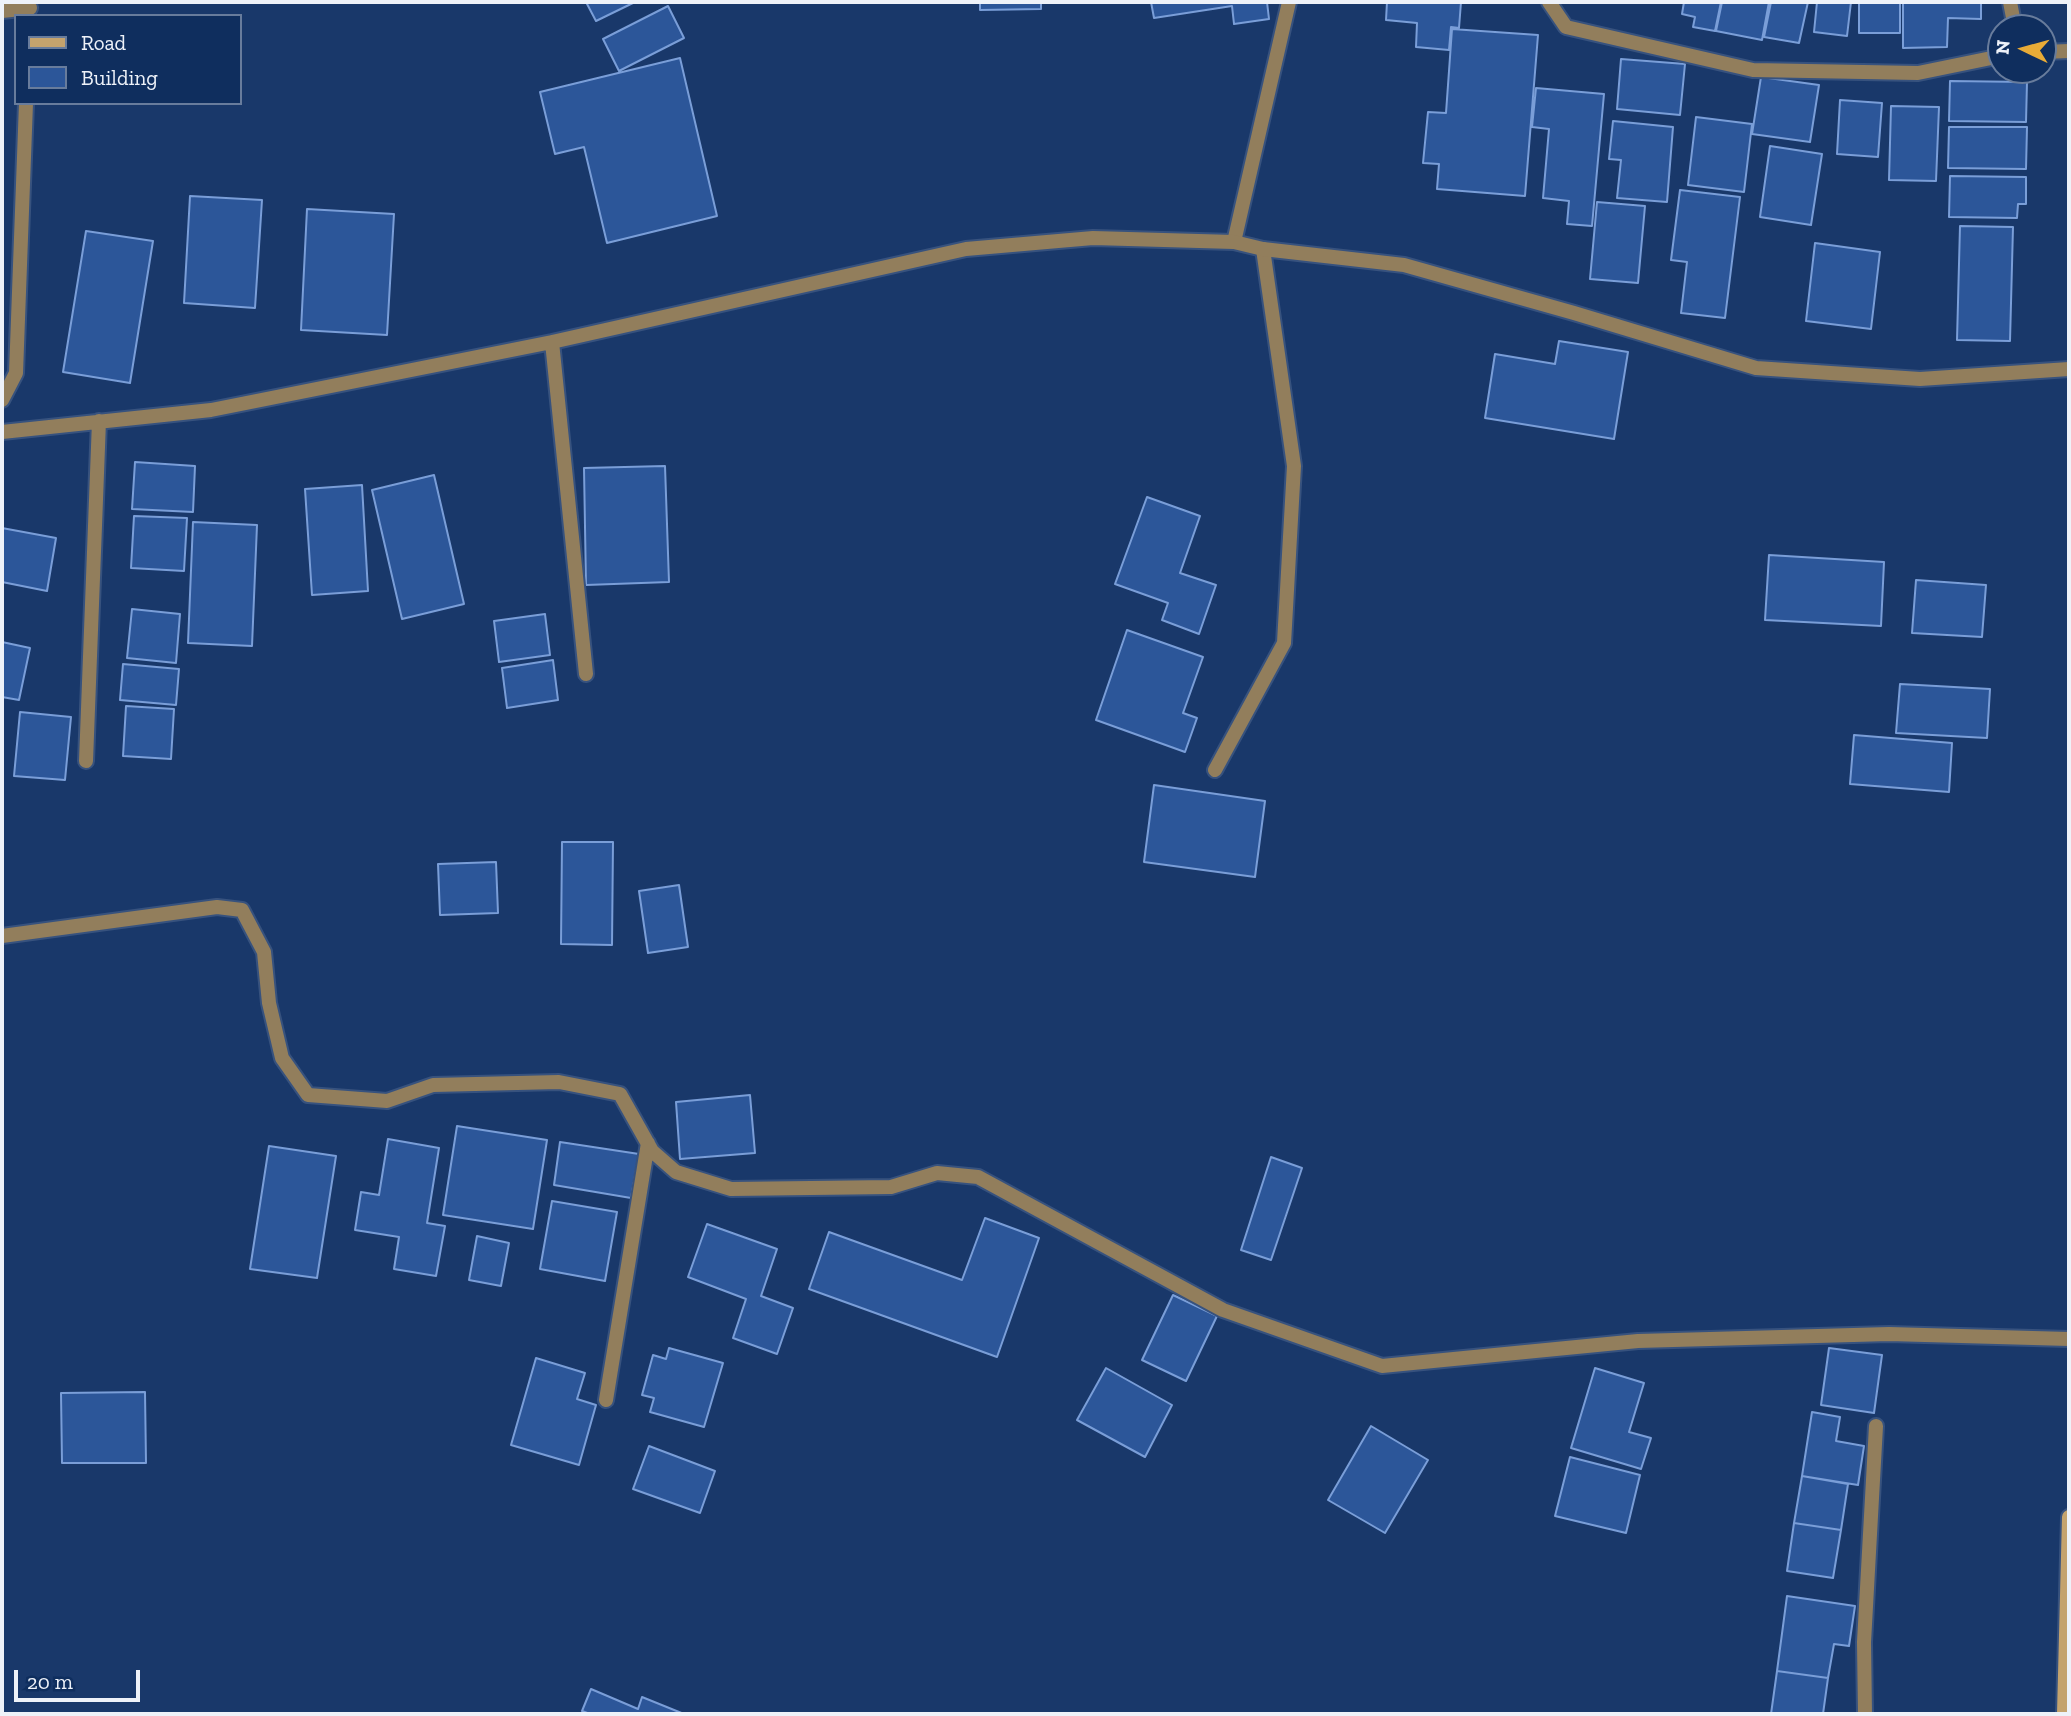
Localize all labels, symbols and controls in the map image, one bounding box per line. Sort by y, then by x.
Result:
legend [14,14,242,105]
north arrow [1987,14,2057,84]
text: Road [81,30,126,55]
text: N [1990,39,2015,56]
text: Building [81,65,158,90]
scale bar [18,1656,144,1700]
text: 20 m [27,1669,73,1694]

